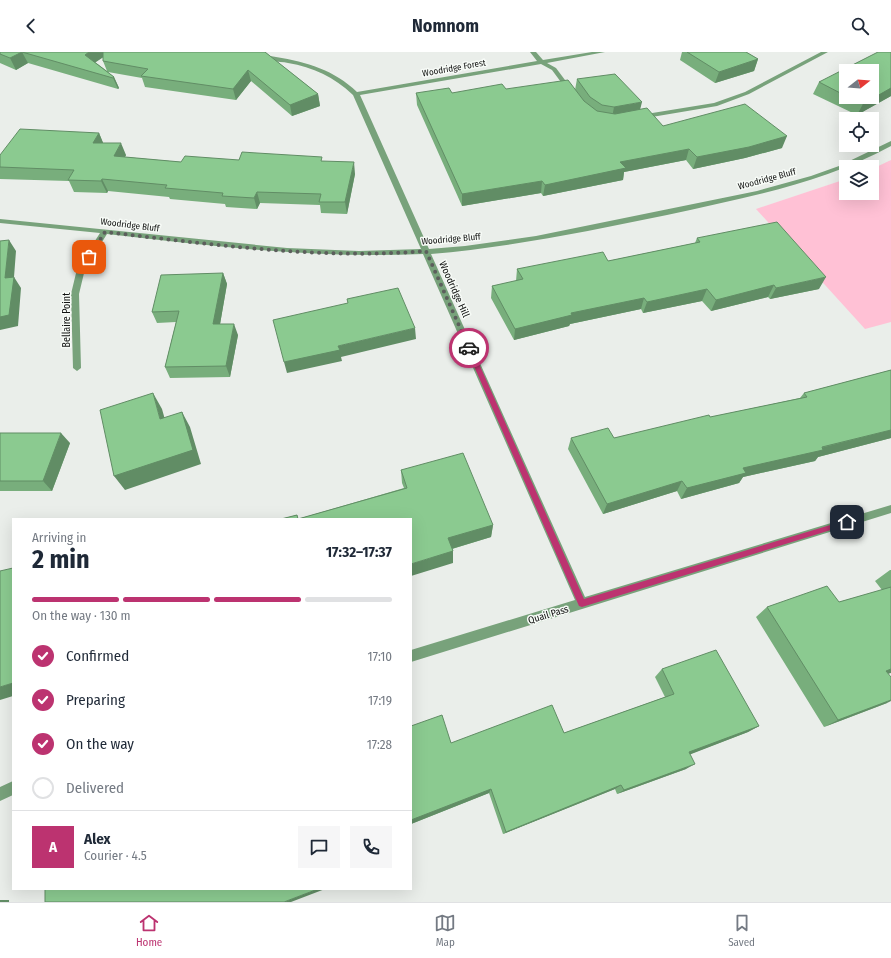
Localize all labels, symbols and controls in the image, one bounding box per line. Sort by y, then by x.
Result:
icon: back [20,15,42,37]
text: Nomnom [412,15,479,37]
icon: search [849,15,871,37]
street label: Woodridge Forest [421,57,487,79]
north arrow [839,64,879,104]
map controls [839,64,879,200]
button: locate [839,112,879,152]
button: layers [839,160,879,200]
street label: Woodridge Bluff [737,166,798,192]
street label: Woodridge Bluff [100,216,161,234]
street label: Woodridge Bluff [421,231,482,247]
pin [72,240,106,274]
icon: bag [78,246,100,268]
street label: Woodridge Hill [436,259,472,320]
street label: Bellaire Point [61,292,73,347]
courier [449,328,489,368]
icon: car [458,337,480,359]
pin [830,505,864,539]
icon: home [836,511,858,533]
text: Arriving in [32,530,86,545]
text: 17:32–17:37 [326,543,392,561]
text: 2 min [32,544,90,575]
street label: Quail Pass [527,603,570,627]
text: On the way · 130 m [32,608,131,623]
icon: check [32,645,54,667]
text: Confirmed [66,647,129,665]
text: 17:10 [368,649,392,664]
icon: check [32,689,54,711]
text: Preparing [66,691,125,709]
text: 17:19 [368,693,392,708]
icon: check [32,733,54,755]
text: On the way [66,735,134,753]
text: 17:28 [367,737,392,752]
text: Delivered [66,779,124,797]
button: chat [298,826,340,868]
button: phone [350,826,392,868]
text: Alex [84,830,111,848]
text: A [49,838,57,856]
text: Courier · 4.5 [84,848,147,863]
tab: Home [136,912,162,949]
tab: Map [434,912,456,949]
tab: Saved [728,912,755,949]

